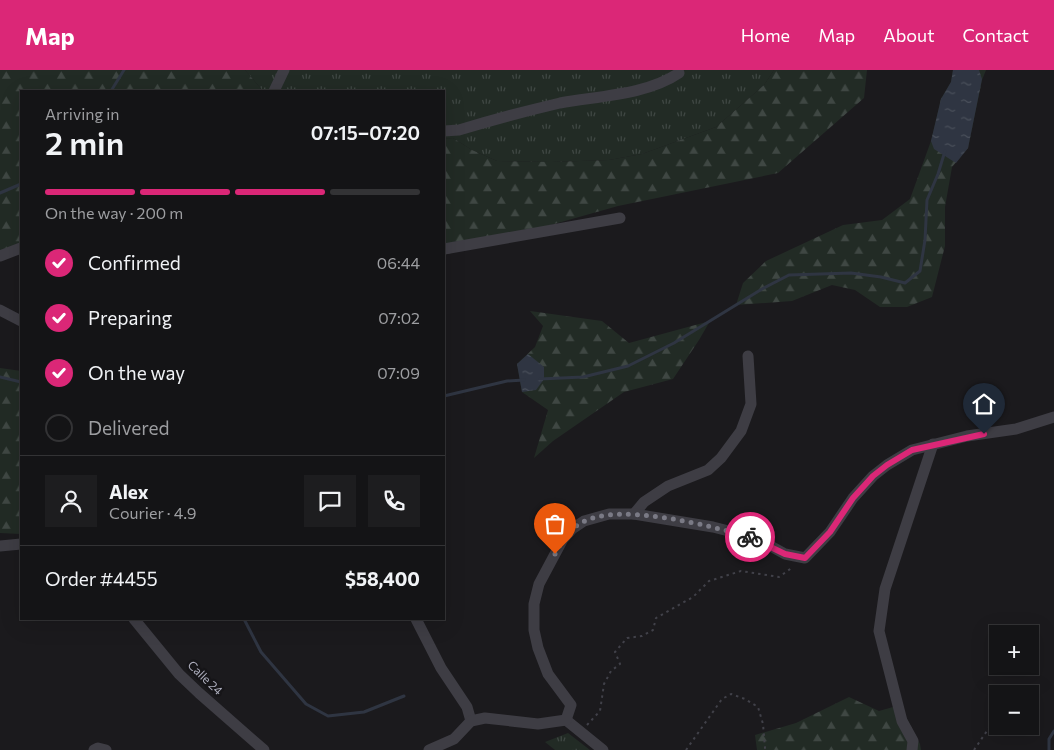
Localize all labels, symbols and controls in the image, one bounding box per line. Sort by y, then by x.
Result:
text: Map [25,21,75,50]
text: Home [741,24,790,46]
text: Map [818,24,855,46]
text: About [883,24,935,46]
text: Contact [963,24,1029,46]
text: Arriving in [45,104,119,123]
text: 07:15–07:20 [311,121,420,144]
text: 2 min [45,122,124,162]
text: On the way · 200 m [45,203,183,222]
icon: check [45,249,73,277]
text: Confirmed [88,251,181,274]
text: 06:44 [377,253,420,272]
icon: check [45,304,73,332]
text: Preparing [88,306,172,329]
text: 07:02 [378,308,420,327]
icon: check [45,359,73,387]
text: On the way [88,361,185,384]
text: 07:09 [377,363,420,382]
pin [963,383,1005,434]
icon: home [970,390,998,418]
text: Delivered [88,416,169,439]
button: person [45,475,97,527]
button: chat [304,475,356,527]
button: phone [368,475,420,527]
text: Alex [109,480,149,503]
text: Courier · 4.9 [109,503,196,522]
pin [534,503,576,554]
icon: bag [541,510,569,538]
courier [725,512,775,562]
icon: bike [736,523,764,551]
text: Order #4455 [45,567,158,590]
text: $58,400 [345,567,420,590]
map controls [989,625,1039,735]
button: + [989,625,1039,675]
street label: Calle 24 [185,657,226,697]
button: − [989,685,1039,735]

